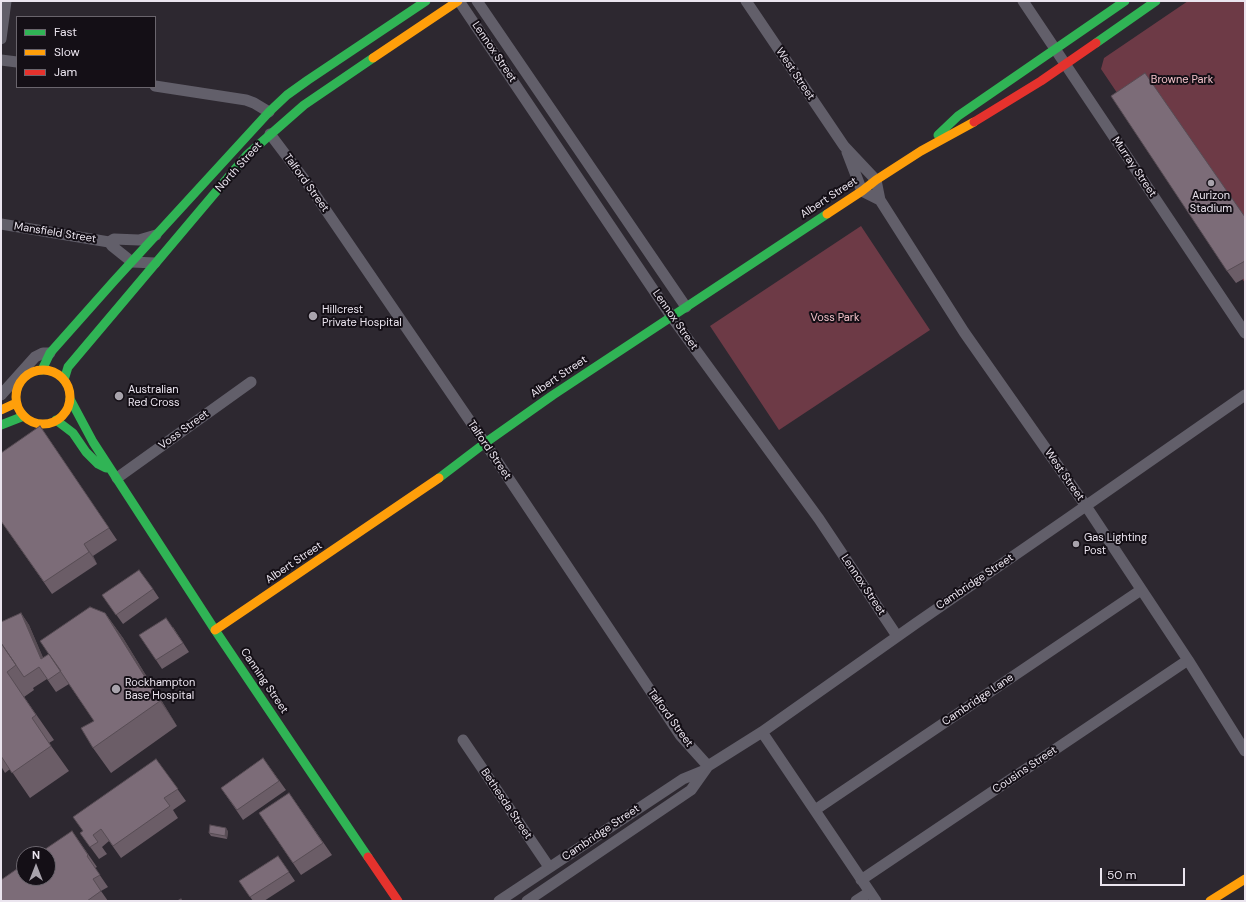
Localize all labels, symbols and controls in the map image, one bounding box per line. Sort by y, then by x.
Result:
legend [16,16,156,88]
street label: Lennox Street [469,19,519,85]
text: Fast [54,24,77,40]
text: Slow [54,44,80,60]
street label: West Street [773,45,817,103]
text: Jam [54,64,77,80]
park label: Browne Park [1151,73,1213,87]
street label: Murray Street [1109,134,1159,200]
street label: North Street [213,139,265,195]
street label: Talford Street [280,151,332,215]
street label: Albert Street [798,175,860,221]
marker: Aurizon Stadium [1206,178,1216,188]
place label: Aurizon Stadium [1190,189,1232,215]
street label: Mansfield Street [13,220,97,246]
street label: Lennox Street [649,287,701,353]
place label: Hillcrest Private Hospital [322,303,402,329]
marker: Hillcrest Private Hospital [307,310,319,322]
park label: Voss Park [811,311,859,325]
street label: Albert Street [528,353,590,401]
place label: Australian Red Cross [128,383,180,409]
marker: Australian Red Cross [113,390,125,402]
street label: Voss Street [157,408,211,452]
street label: Talford Street [464,418,514,482]
street label: West Street [1041,447,1087,503]
place label: Gas Lighting Post [1084,531,1147,557]
street label: Albert Street [263,539,325,587]
marker: Gas Lighting Post [1071,539,1081,549]
street label: Cambridge Street [934,551,1016,613]
street label: Lennox Street [838,552,888,618]
street label: Canning Street [237,646,291,716]
street label: Cambridge Lane [940,671,1016,729]
place label: Rockhampton Base Hospital [125,676,195,702]
marker: Rockhampton Base Hospital [110,683,122,695]
street label: Talford Street [644,686,696,750]
street label: Cousins Street [990,744,1060,796]
street label: Bethesda Street [478,766,534,842]
street label: Cambridge Street [560,802,642,864]
north arrow [16,846,56,886]
text: N [32,848,40,862]
scale bar [1102,860,1187,886]
text: 50 m [1107,867,1136,883]

